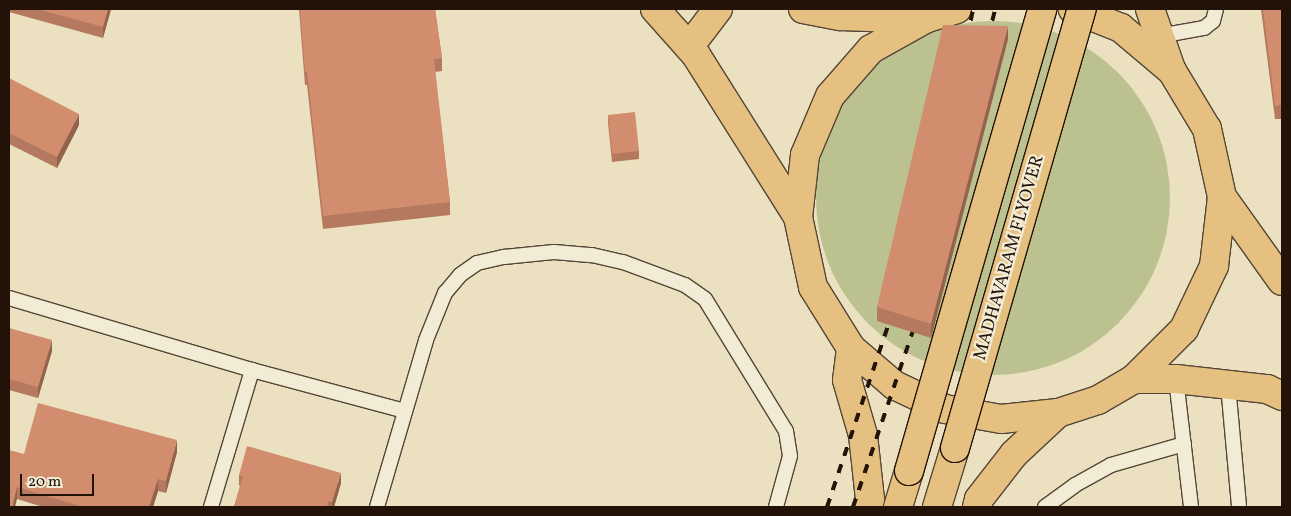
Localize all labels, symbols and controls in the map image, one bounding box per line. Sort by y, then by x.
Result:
street label: MADHAVARAM FLYOVER [970,153,1050,363]
scale bar [22,464,96,496]
text: 20 m [28,472,61,493]

